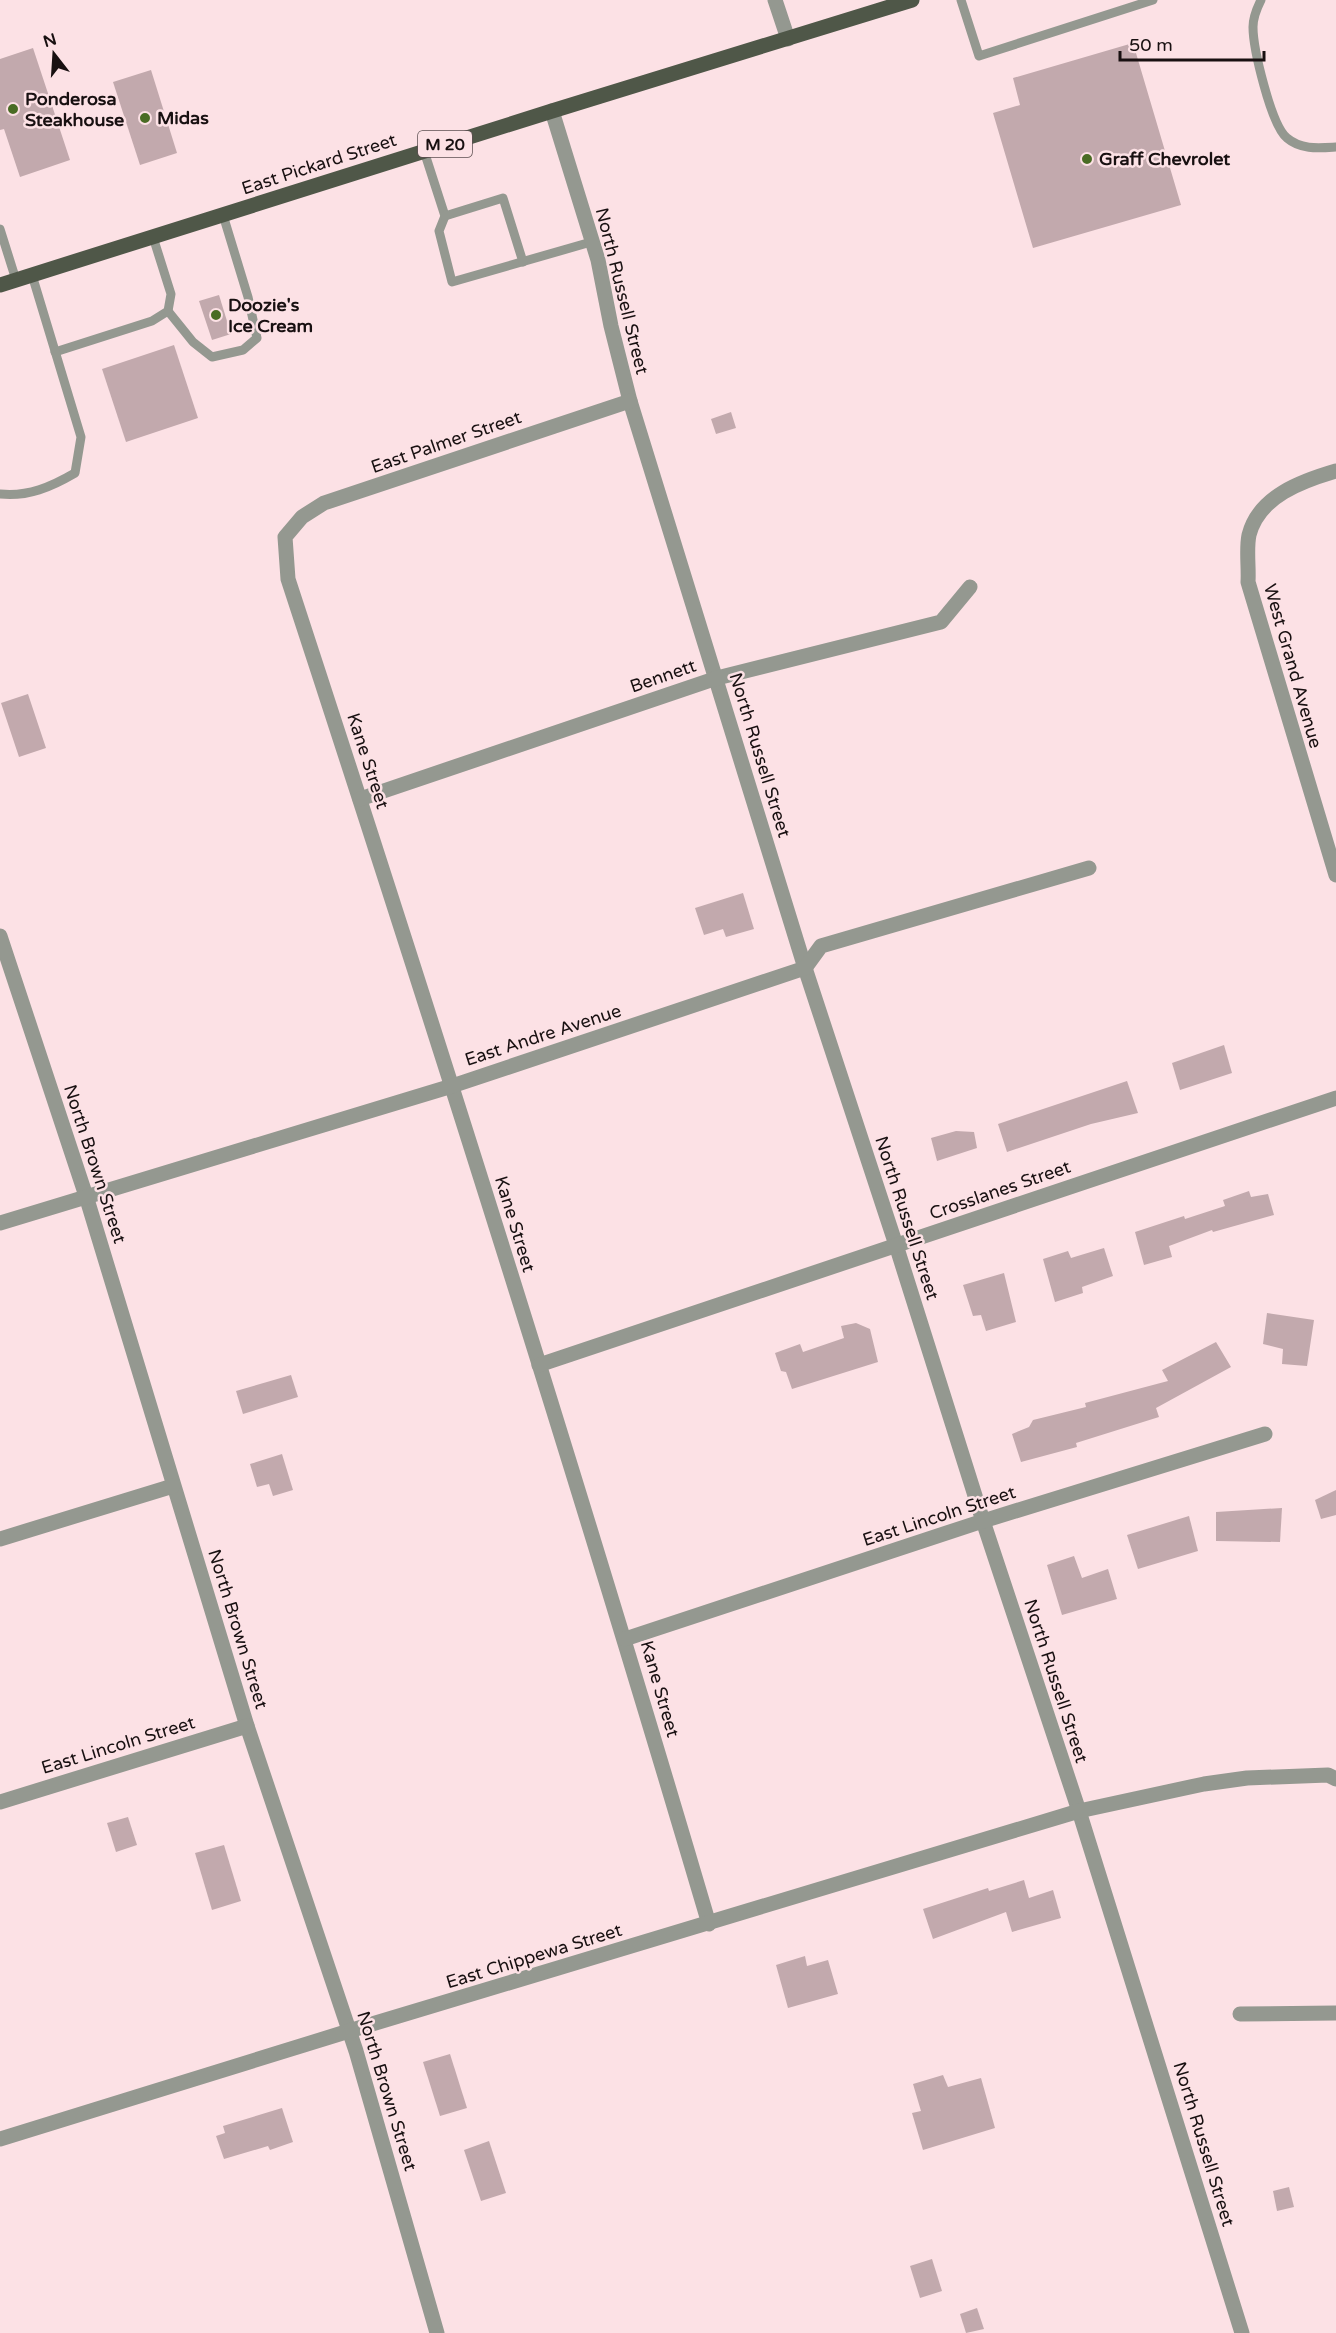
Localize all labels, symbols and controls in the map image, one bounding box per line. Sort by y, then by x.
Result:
north arrow [24,24,84,84]
scale bar [1120,24,1264,62]
text: N [41,29,59,52]
text: 50 m [1129,34,1173,56]
place label: Ponderosa Steakhouse [25,88,124,131]
marker: Ponderosa Steakhouse [6,102,20,116]
place label: Midas [157,107,209,129]
marker: Midas [138,111,152,125]
street label: East Pickard Street [239,129,399,199]
road number: M 20 [418,131,472,157]
place label: Graff Chevrolet [1099,148,1230,170]
marker: Graff Chevrolet [1080,152,1094,166]
street label: North Russell Street [591,205,653,377]
place label: Doozie's Ice Cream [228,294,313,337]
marker: Doozie's Ice Cream [209,308,223,322]
street label: East Palmer Street [368,406,524,478]
street label: West Grand Avenue [1259,581,1327,751]
street label: Bennett [627,654,699,698]
street label: North Russell Street [724,670,796,840]
street label: Kane Street [342,710,394,812]
street label: East Andre Avenue [462,999,624,1071]
street label: North Brown Street [59,1082,131,1246]
street label: North Russell Street [870,1133,944,1303]
street label: Crosslanes Street [927,1156,1074,1224]
street label: Kane Street [490,1173,540,1275]
street label: East Lincoln Street [860,1481,1018,1551]
street label: North Brown Street [203,1547,273,1712]
street label: North Russell Street [1019,1596,1093,1766]
street label: Kane Street [636,1638,684,1740]
street label: East Lincoln Street [39,1711,198,1779]
street label: East Chippewa Street [443,1919,625,1993]
street label: North Brown Street [352,2009,422,2174]
street label: North Russell Street [1168,2059,1240,2229]

